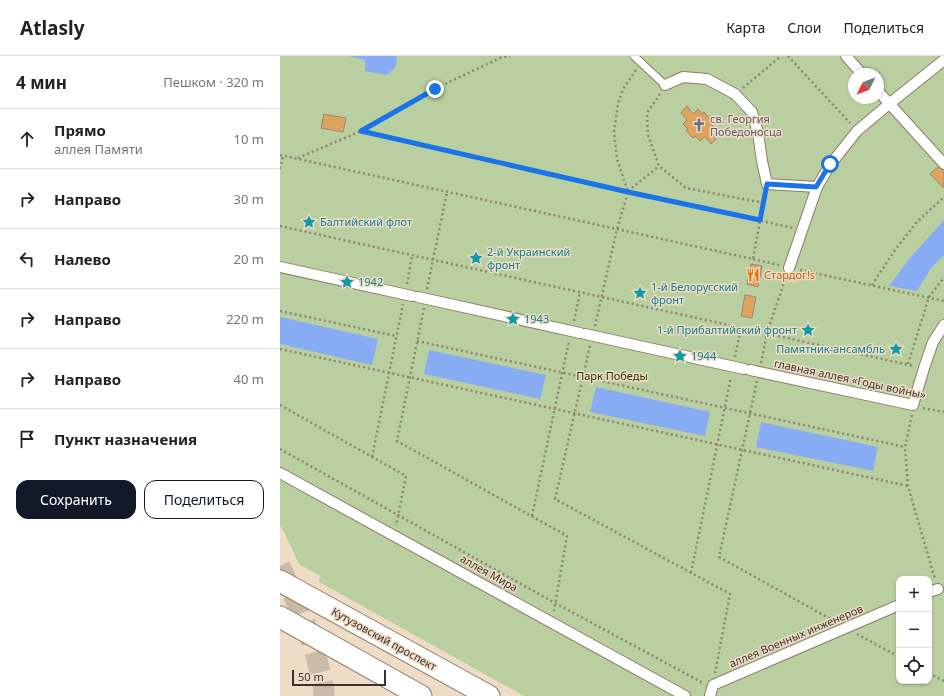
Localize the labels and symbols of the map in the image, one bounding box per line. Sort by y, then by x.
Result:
north arrow [848,68,884,104]
route end [426,80,444,98]
place label: св. Георгия Победоносца [710,111,782,139]
church icon: св. Георгия Победоносца [691,117,707,133]
route start [821,155,839,173]
place icon: Балтийский флот [301,214,317,230]
place label: Балтийский флот [320,214,412,229]
place label: 2-й Украинский фронт [487,244,570,272]
place icon: 2-й Украинский фронт [468,250,484,266]
restaurant icon: Стардог!s [745,267,761,283]
place label: Стардог!s [764,267,815,282]
place icon: 1942 [339,274,355,290]
place label: 1942 [358,274,383,289]
place label: 1-й Белорусский фронт [651,279,738,307]
place icon: 1-й Белорусский фронт [632,285,648,301]
place icon: 1943 [505,311,521,327]
place label: 1943 [524,311,549,326]
place label: 1-й Прибалтийский фронт [657,322,797,337]
place icon: 1-й Прибалтийский фронт [800,322,816,338]
place label: Памятник-ансамбль [776,341,885,356]
place icon: Памятник-ансамбль [888,341,904,357]
place icon: 1944 [672,348,688,364]
place label: 1944 [691,348,717,363]
street label: главная аллея «Годы войны» [773,355,928,402]
park label: Парк Победы [576,368,648,383]
street label: аллея Мира [458,551,521,595]
street label: аллея Военных инженеров [726,600,865,671]
street label: Кутузовский проспект [329,603,439,674]
scale bar [292,668,386,687]

